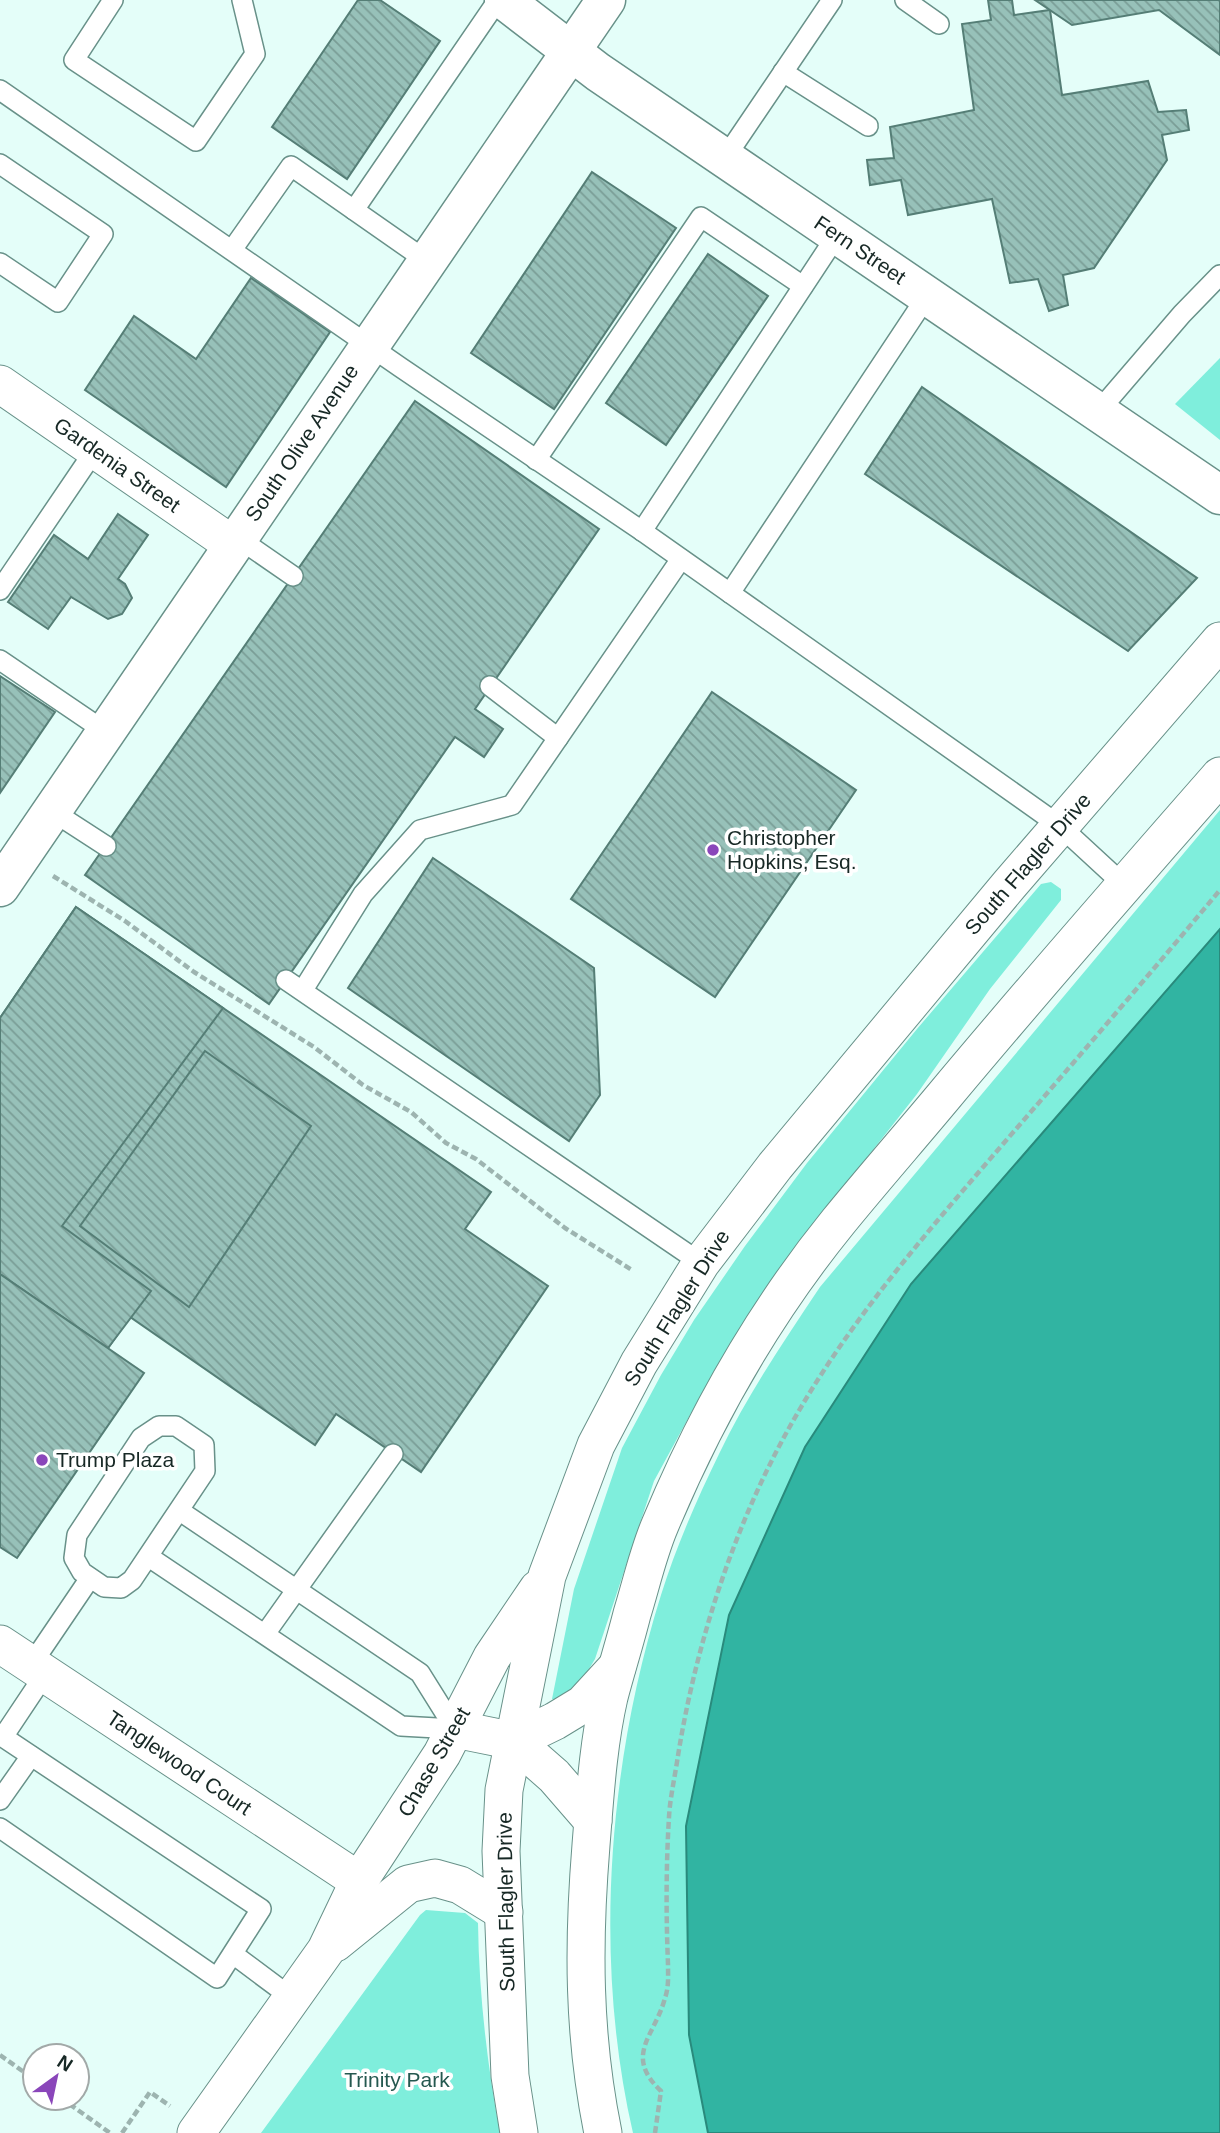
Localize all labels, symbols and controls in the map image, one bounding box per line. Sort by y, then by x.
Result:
street label: Fern Street [810,211,910,289]
street label: South Olive Avenue [241,360,363,525]
street label: Gardenia Street [50,413,185,517]
street label: South Flagler Drive [960,788,1095,939]
place label: Christopher Hopkins, Esq. [727,826,857,873]
marker: Christopher Hopkins, Esq. [705,842,721,858]
street label: South Flagler Drive [619,1225,734,1390]
place label: Trump Plaza [56,1448,175,1471]
marker: Trump Plaza [34,1452,50,1468]
street label: Chase Street [393,1703,474,1821]
street label: Tanglewood Court [103,1706,256,1820]
street label: South Flagler Drive [492,1812,519,1992]
north arrow [21,2042,91,2112]
text: N [54,2051,76,2076]
park label: Trinity Park [344,2068,450,2091]

